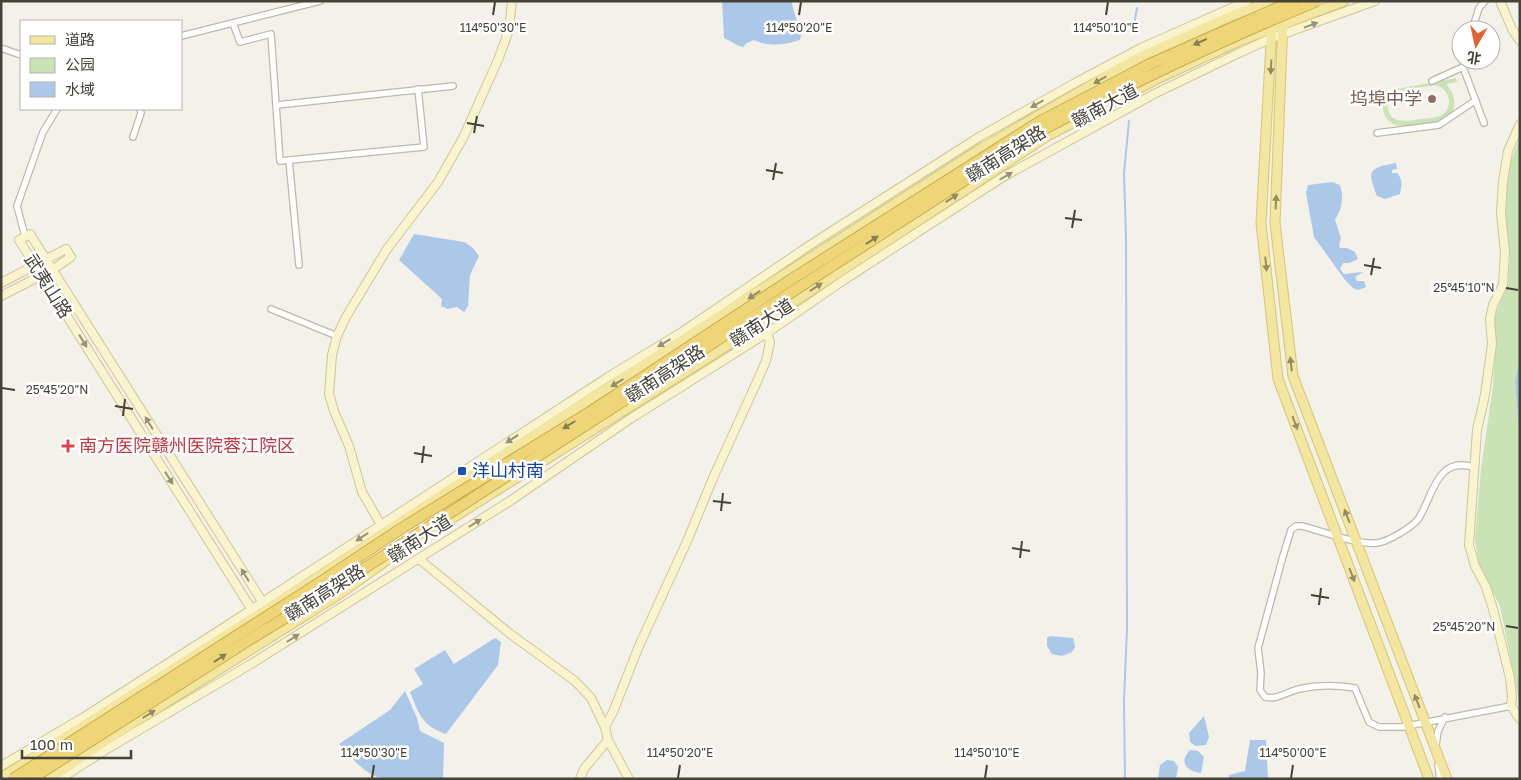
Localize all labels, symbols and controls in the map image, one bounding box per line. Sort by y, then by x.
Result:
legend [20,20,182,110]
text: 114°50'30"E [460,20,526,35]
text: 114°50'20"E [766,20,832,35]
text: 114°50'10"E [1073,20,1139,35]
north arrow [1451,20,1501,70]
one-way arrow [1304,21,1319,29]
text: 道路 [65,30,95,48]
one-way arrow [1193,38,1207,46]
text: 北 [1466,49,1482,68]
text: 公园 [65,55,95,73]
one-way arrow [1266,60,1274,76]
one-way arrow [1093,75,1107,84]
street label: 赣南大道 [1068,79,1141,132]
text: 水域 [65,80,95,98]
place label: 坞埠中学 [1350,87,1422,109]
marker: 坞埠中学 [1426,93,1438,105]
one-way arrow [1030,100,1044,109]
street label: 赣南高架路 [961,120,1049,186]
one-way arrow [999,171,1012,180]
one-way arrow [946,194,959,203]
one-way arrow [1272,194,1280,210]
one-way arrow [865,235,879,245]
street label: 武夷山路 [20,249,77,322]
one-way arrow [1262,257,1270,273]
text: 25°45'10"N [1433,280,1495,295]
one-way arrow [810,283,823,292]
one-way arrow [747,290,760,299]
street label: 赣南大道 [725,293,798,351]
one-way arrow [78,334,87,347]
one-way arrow [658,338,671,347]
street label: 赣南高架路 [621,339,708,407]
one-way arrow [1287,355,1295,371]
one-way arrow [611,378,624,387]
text: 25°45'20"N [26,382,88,397]
one-way arrow [144,416,154,430]
one-way arrow [1291,416,1299,431]
one-way arrow [562,421,575,430]
place label: 南方医院赣州医院蓉江院区 [79,434,295,456]
one-way arrow [506,434,519,444]
marker: 南方医院赣州医院蓉江院区 [61,439,75,453]
place label: 洋山村南 [472,459,544,481]
marker: 洋山村南 [456,465,468,477]
one-way arrow [165,472,174,485]
street label: 赣南大道 [383,509,456,567]
one-way arrow [1342,509,1350,523]
one-way arrow [468,519,481,528]
one-way arrow [355,533,368,542]
street label: 赣南高架路 [280,559,368,625]
one-way arrow [240,568,250,582]
one-way arrow [1348,568,1356,583]
text: 25°45'20"N [1433,619,1495,634]
one-way arrow [286,633,299,643]
one-way arrow [213,654,226,663]
one-way arrow [1413,693,1421,708]
one-way arrow [142,709,155,718]
scale bar [22,728,131,760]
text: 100 m [30,735,73,753]
text: 114°50'30"E [341,745,407,760]
text: 114°50'20"E [647,745,713,760]
text: 114°50'10"E [954,745,1020,760]
text: 114°50'00"E [1260,745,1326,760]

